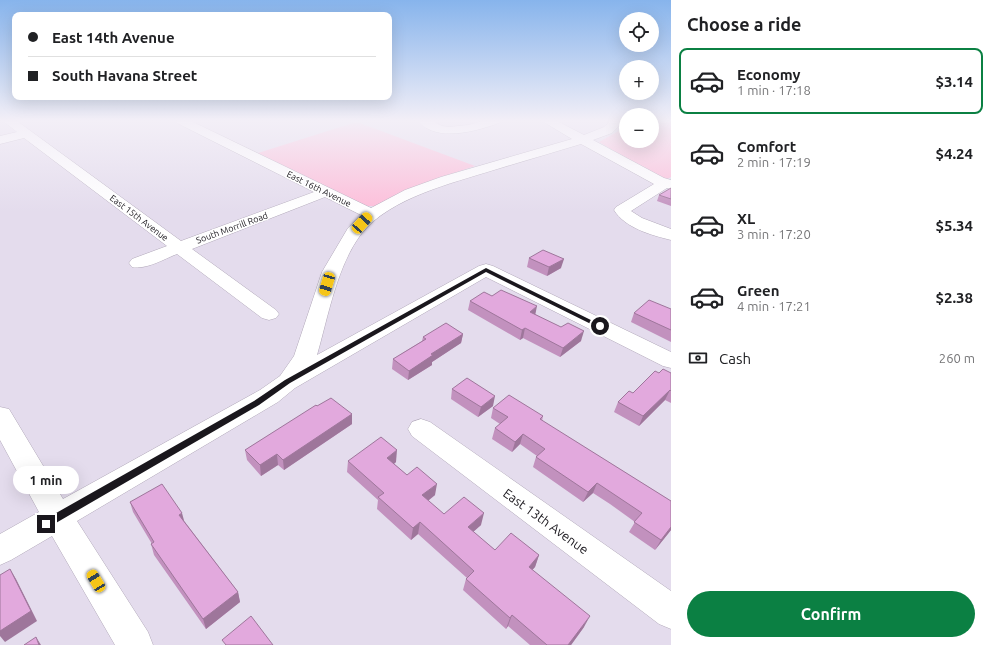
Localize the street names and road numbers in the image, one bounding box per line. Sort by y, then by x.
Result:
street label: East 16th Avenue [285,169,353,209]
street label: East 15th Avenue [108,193,170,243]
street label: South Morrill Road [195,210,269,246]
street label: East 13th Avenue [501,485,591,557]

